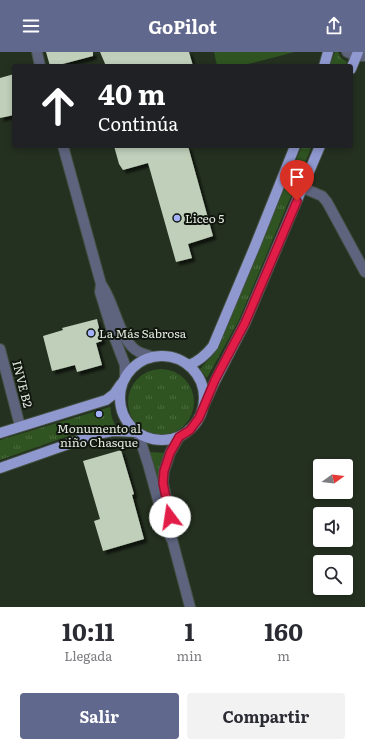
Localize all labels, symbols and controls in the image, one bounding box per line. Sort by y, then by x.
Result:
text: GoPilot [148,13,217,40]
icon: menu [20,15,42,37]
icon: share [323,15,345,37]
text: 40 m [98,72,166,114]
icon: ahead [32,80,84,132]
text: Continúa [98,110,178,137]
pin [280,160,314,201]
icon: arrive [286,166,308,188]
place label: Liceo 5 [185,209,224,227]
marker: Liceo 5 [172,213,182,223]
place label: La Más Sabrosa [99,324,187,342]
marker: La Más Sabrosa [86,328,96,338]
street label: INVE B2 [8,359,38,409]
marker: Monumento al niño Chasque [94,409,104,419]
place label: Monumento al niño Chasque [57,419,141,451]
north arrow [313,459,353,499]
map controls [313,459,353,595]
position arrow [149,496,191,538]
button: sound [313,507,353,547]
button: search [313,555,353,595]
text: 10:11 [62,613,115,648]
text: 1 [184,613,194,648]
text: 160 [264,613,303,648]
text: Llegada [64,646,112,665]
text: min [177,646,202,665]
text: m [277,646,290,665]
button: Salir [20,693,179,739]
button: Compartir [187,693,345,739]

